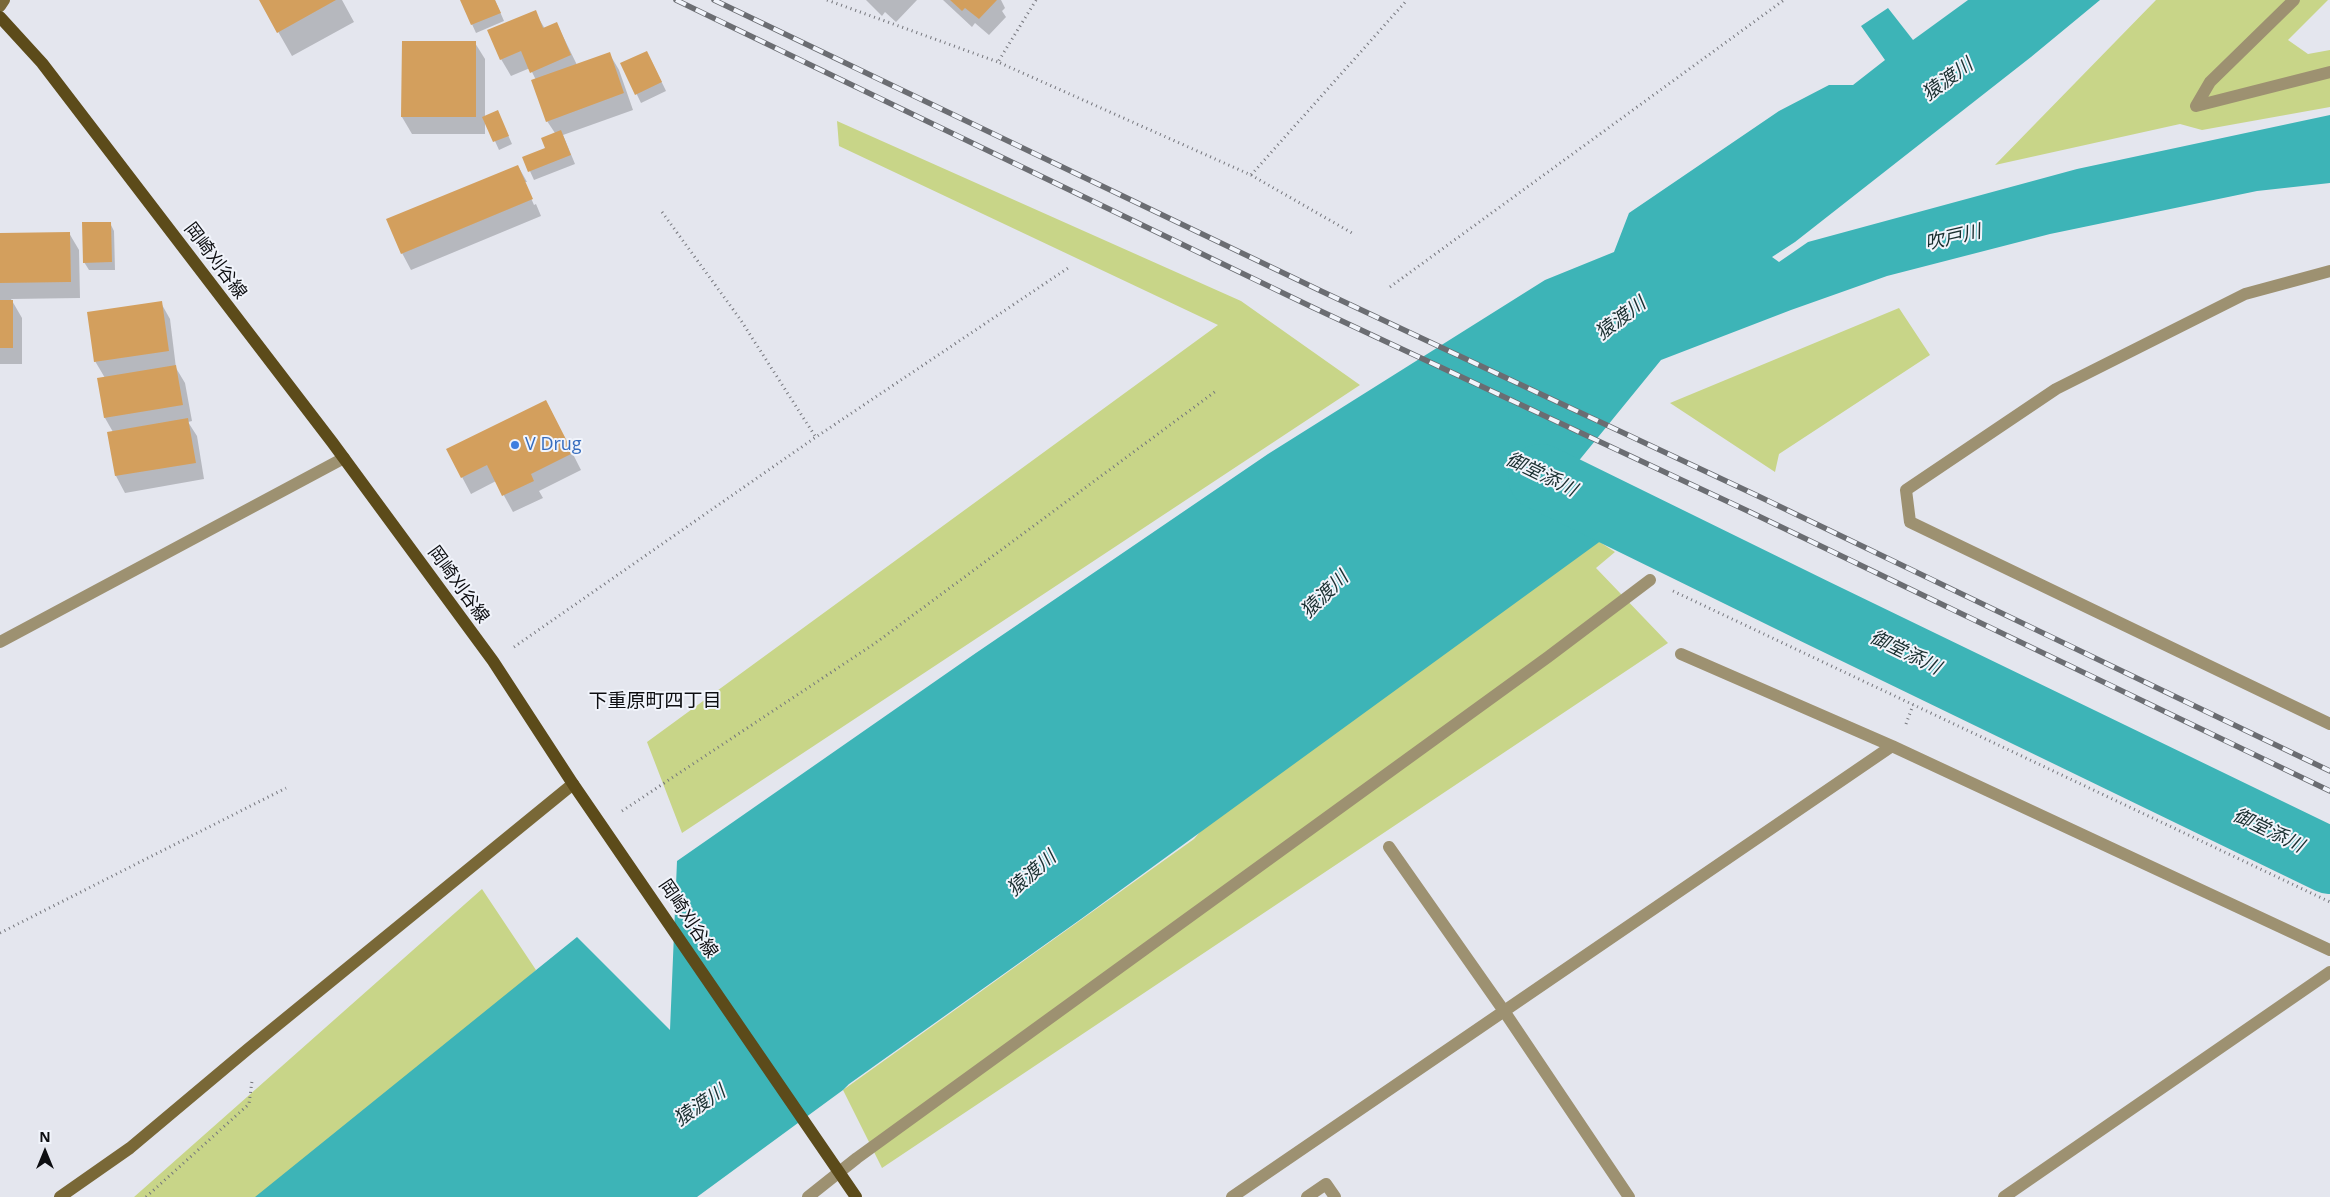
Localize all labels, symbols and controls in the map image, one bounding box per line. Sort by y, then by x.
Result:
water label: 猿渡川 [1918,54,1978,106]
street label: 岡崎刈谷線 [179,219,251,303]
water label: 吹戸川 [1923,220,1983,256]
water label: 猿渡川 [1591,293,1651,345]
place label: V Drug [525,434,582,456]
marker: V Drug [509,439,521,451]
water label: 御堂添川 [1502,448,1580,502]
street label: 岡崎刈谷線 [423,542,493,628]
water label: 猿渡川 [1297,567,1353,623]
water label: 御堂添川 [1866,626,1944,680]
district label: 下重原町四丁目 [589,691,721,713]
water label: 御堂添川 [2229,804,2307,858]
water label: 猿渡川 [1003,847,1061,901]
street label: 岡崎刈谷線 [654,876,722,962]
water label: 猿渡川 [670,1081,730,1131]
north arrow [20,1127,70,1177]
text: N [39,1127,51,1146]

